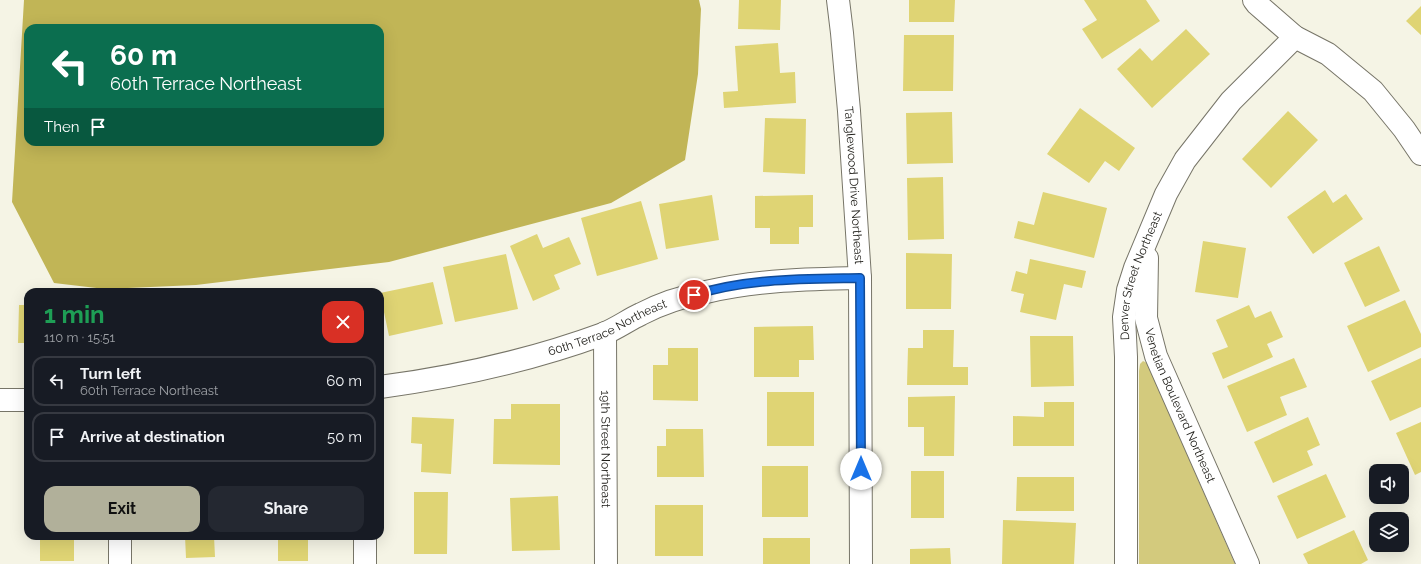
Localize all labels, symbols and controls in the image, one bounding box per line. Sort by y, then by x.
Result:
text: 60 m [110,39,177,72]
icon: left [44,40,96,92]
text: 60th Terrace Northeast [110,73,302,94]
street label: Tanglewood Drive Northeast [842,106,866,265]
icon: arrive [87,116,109,138]
text: Then [44,118,79,136]
street label: Denver Street Northeast [1117,209,1165,340]
pin [677,278,711,312]
icon: arrive [683,284,705,306]
street label: 60th Terrace Northeast [546,297,668,359]
text: 1 min [44,300,105,329]
button: close [322,301,364,343]
street label: Venetian Boulevard Northeast [1142,327,1218,485]
text: 110 m · 15:51 [44,330,115,345]
text: Turn left [80,365,141,383]
icon: left [46,370,68,392]
text: 60 m [326,372,362,390]
text: 60th Terrace Northeast [80,383,218,398]
street label: 19th Street Northeast [598,390,613,508]
icon: arrive [46,426,68,448]
text: Arrive at destination [80,428,225,446]
text: 50 m [327,428,362,446]
position arrow [840,448,882,490]
map controls [1369,464,1409,552]
button: sound [1369,464,1409,504]
button: Exit [44,486,200,532]
button: Share [208,486,364,532]
button: layers [1369,512,1409,552]

